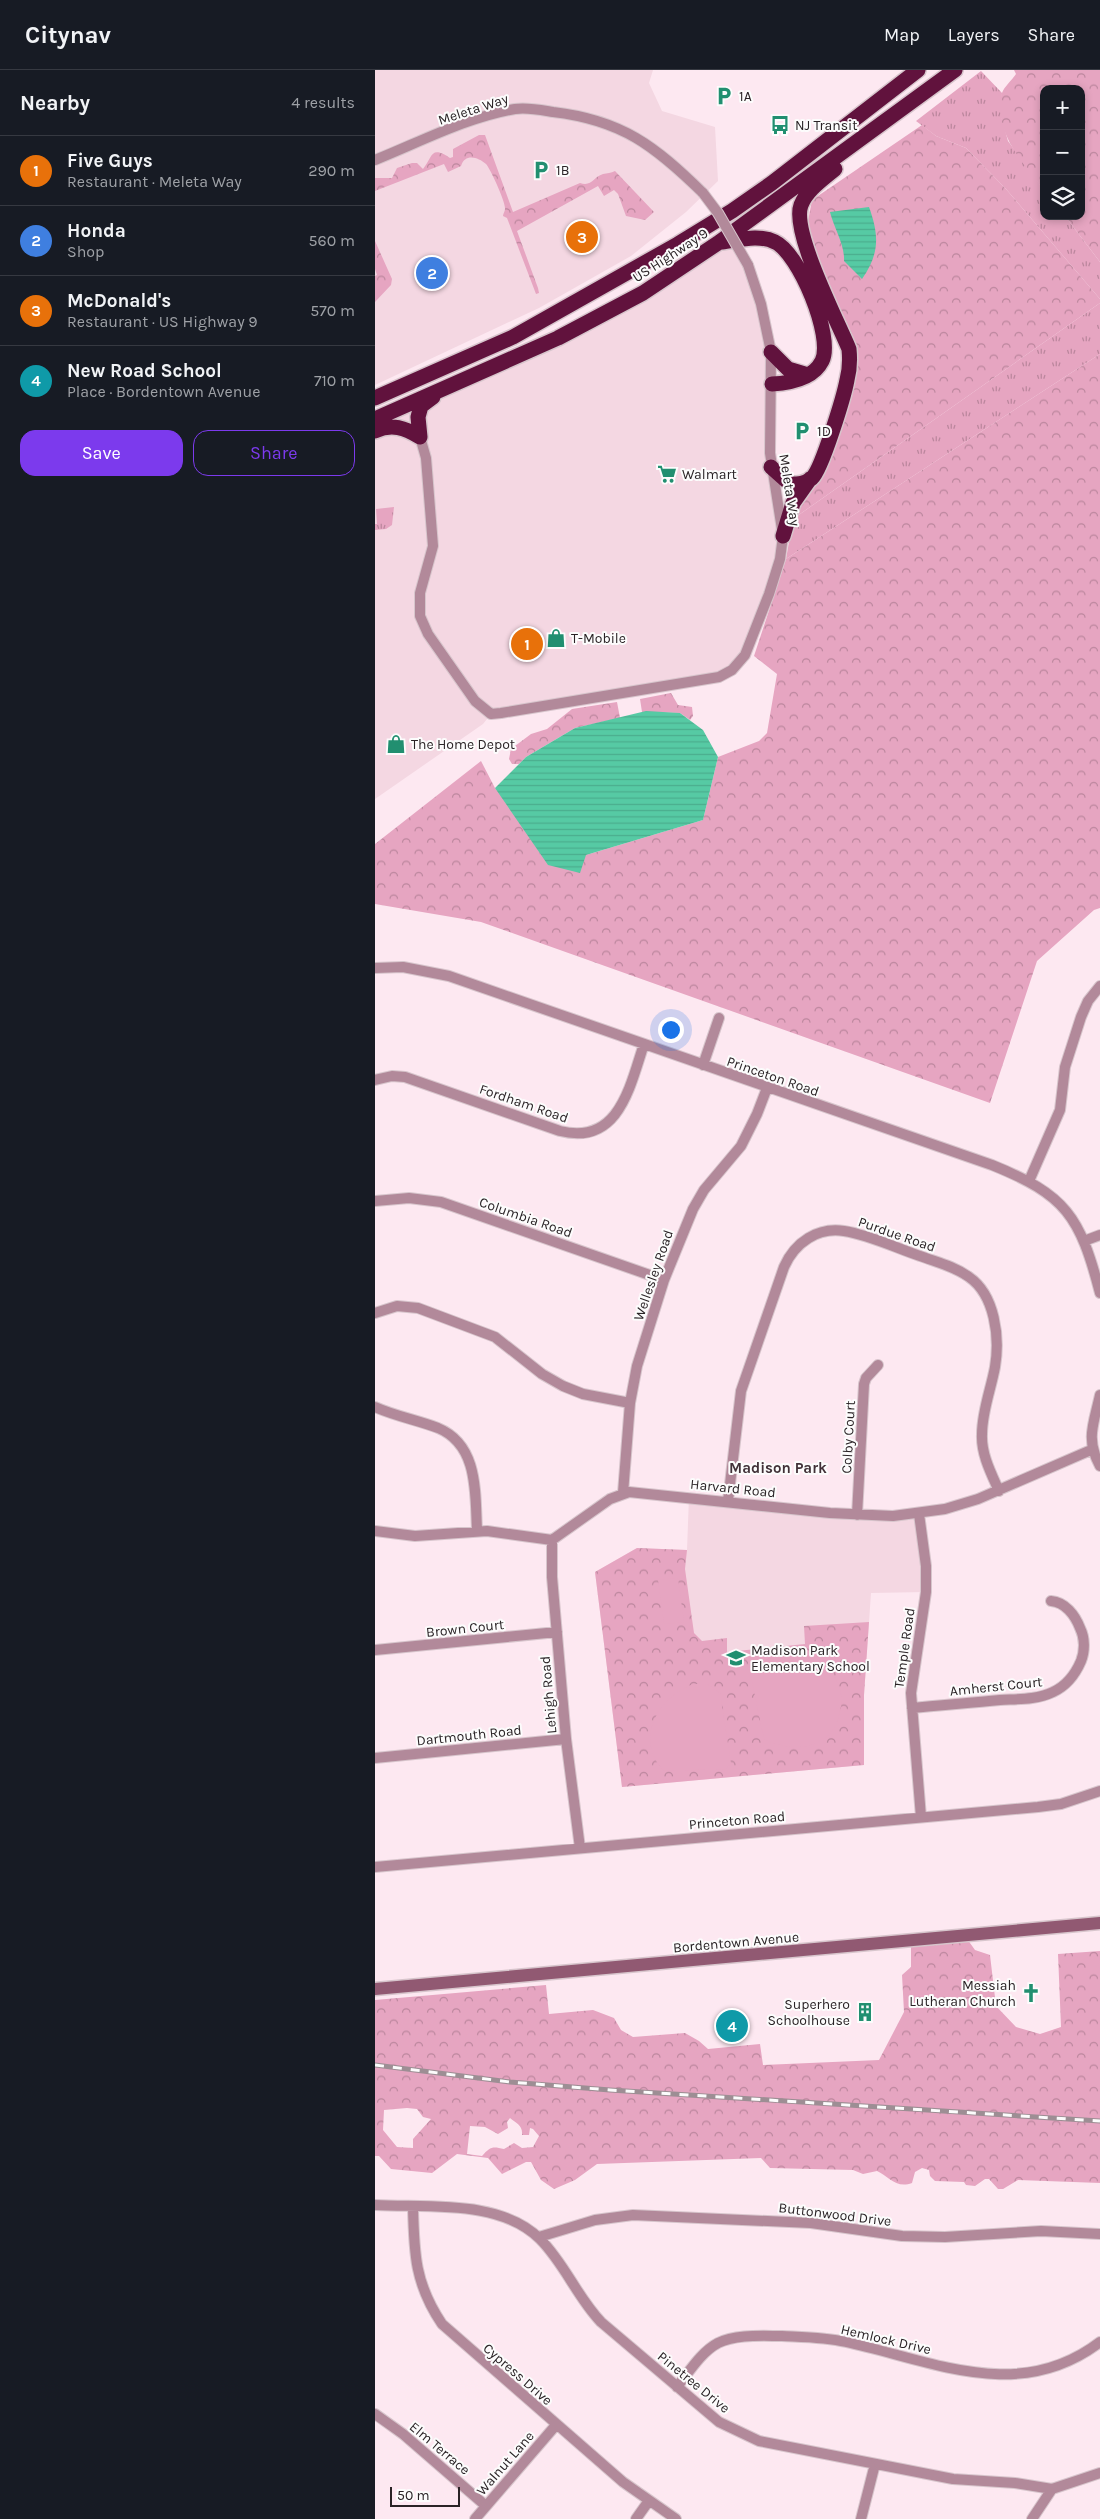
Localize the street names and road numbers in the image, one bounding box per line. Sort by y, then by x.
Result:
street label: Meleta Way [436,90,511,129]
street label: US Highway 9 [629,225,711,286]
street label: Meleta Way [775,453,804,528]
street label: Princeton Road [724,1053,821,1100]
street label: Fordham Road [477,1080,570,1127]
street label: Columbia Road [477,1194,575,1241]
street label: Purdue Road [856,1213,938,1256]
street label: Wellesley Road [630,1228,677,1323]
street label: Colby Court [838,1400,859,1474]
street label: Harvard Road [689,1476,776,1501]
street label: Temple Road [890,1607,919,1689]
street label: Brown Court [425,1616,505,1641]
street label: Lehigh Road [537,1655,560,1735]
street label: Amherst Court [949,1673,1043,1700]
street label: Dartmouth Road [416,1722,523,1749]
street label: Princeton Road [688,1808,786,1833]
street label: Bordentown Avenue [672,1929,800,1956]
street label: Buttonwood Drive [778,2199,892,2230]
street label: Hemlock Drive [839,2321,933,2358]
street label: Cypress Drive [480,2340,556,2409]
street label: Pinetree Drive [654,2348,733,2417]
street label: Elm Terrace [406,2418,473,2479]
street label: Walnut Lane [473,2428,538,2499]

